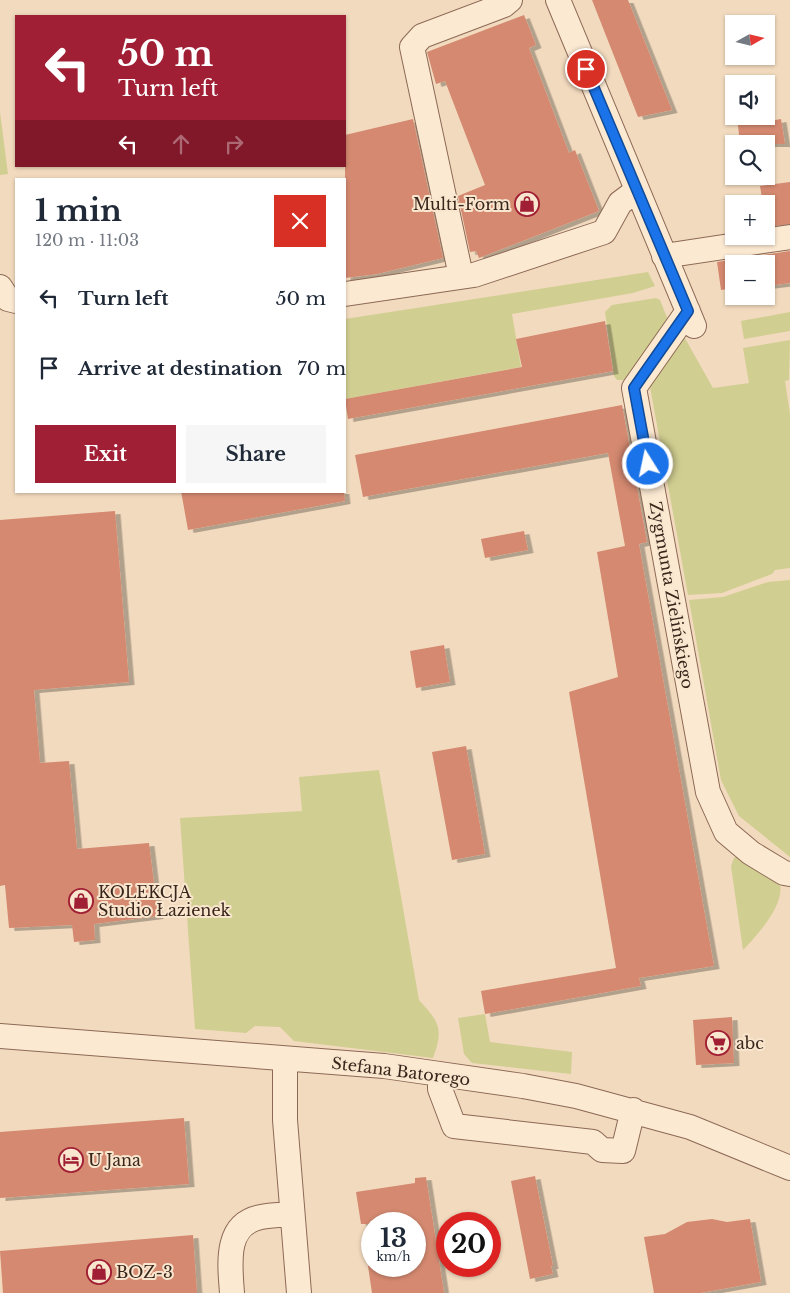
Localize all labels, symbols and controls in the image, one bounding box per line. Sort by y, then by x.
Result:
north arrow [725,15,775,65]
map controls [725,15,775,305]
text: 50 m [118,32,213,75]
icon: left [35,35,100,100]
pin [565,48,607,90]
icon: arrive [572,55,600,83]
text: Turn left [118,75,218,102]
button: sound [725,75,775,125]
icon: left [114,130,142,158]
icon: ahead [167,130,195,158]
icon: right [220,130,248,158]
button: search [725,135,775,185]
shop icon: Multi-Form [514,191,540,217]
text: 1 min [35,192,122,229]
place label: Multi-Form [413,194,510,214]
button: close [274,195,326,247]
button: + [725,195,775,245]
text: 120 m · 11:03 [35,230,139,250]
button: − [725,255,775,305]
icon: left [35,284,63,312]
text: Turn left [78,287,169,310]
text: 50 m [276,287,326,310]
icon: arrive [35,354,63,382]
text: Arrive at destination [78,357,282,380]
text: 70 m [297,357,346,380]
button: Exit [35,425,176,483]
button: Share [186,425,326,483]
position arrow [621,437,673,489]
street label: Zygmunta Zielińskiego [646,500,698,690]
place label: KOLEKCJA Studio Łazienek [98,882,231,920]
shop icon: KOLEKCJA Studio Łazienek [68,888,94,914]
supermarket icon: abc [705,1030,731,1056]
place label: abc [736,1033,764,1053]
street label: Stefana Batorego [331,1053,471,1089]
hotel icon: U Jana [58,1147,84,1173]
place label: U Jana [88,1150,141,1170]
speed limit sign: 20 [436,1212,501,1277]
text: 13 [380,1223,407,1254]
text: km/h [376,1249,411,1264]
shop icon: BOZ-3 [86,1259,112,1285]
place label: BOZ-3 [116,1262,173,1282]

